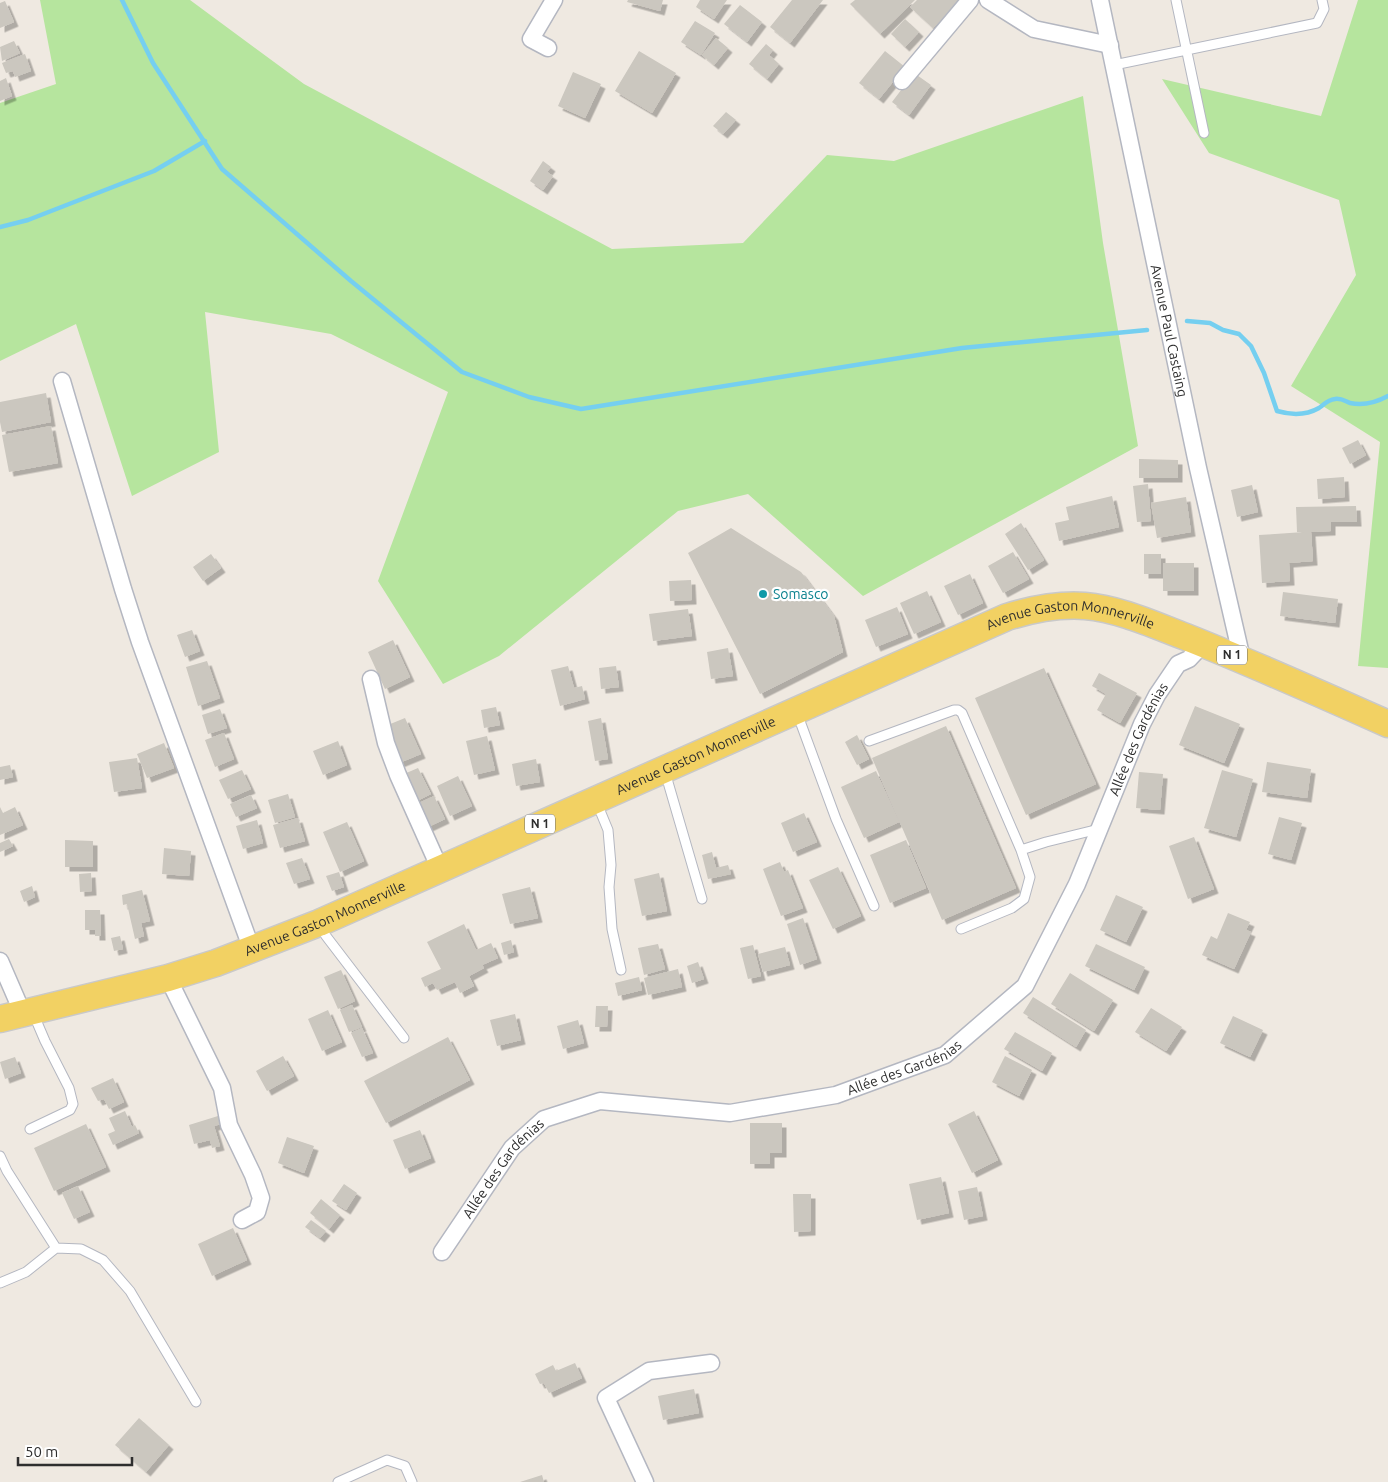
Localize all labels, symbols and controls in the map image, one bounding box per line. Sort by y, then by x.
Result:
street label: Avenue Paul Castaing [1148,263,1191,398]
place label: Somasco [773,586,829,602]
marker: Somasco [757,588,769,600]
text: Avenue Gaston Monnerville [983,598,1157,633]
street label: Avenue Gaston Monnerville [983,618,1157,638]
road number: N 1 [1217,646,1247,664]
street label: Allée des Gardénias [1106,679,1171,798]
street label: Avenue Gaston Monnerville [613,713,778,798]
road number: N 1 [525,814,555,834]
street label: Avenue Gaston Monnerville [242,878,408,959]
street label: Allée des Gardénias [845,1037,964,1098]
street label: Allée des Gardénias [459,1115,547,1221]
scale bar [18,1434,131,1466]
text: 50 m [25,1443,58,1460]

